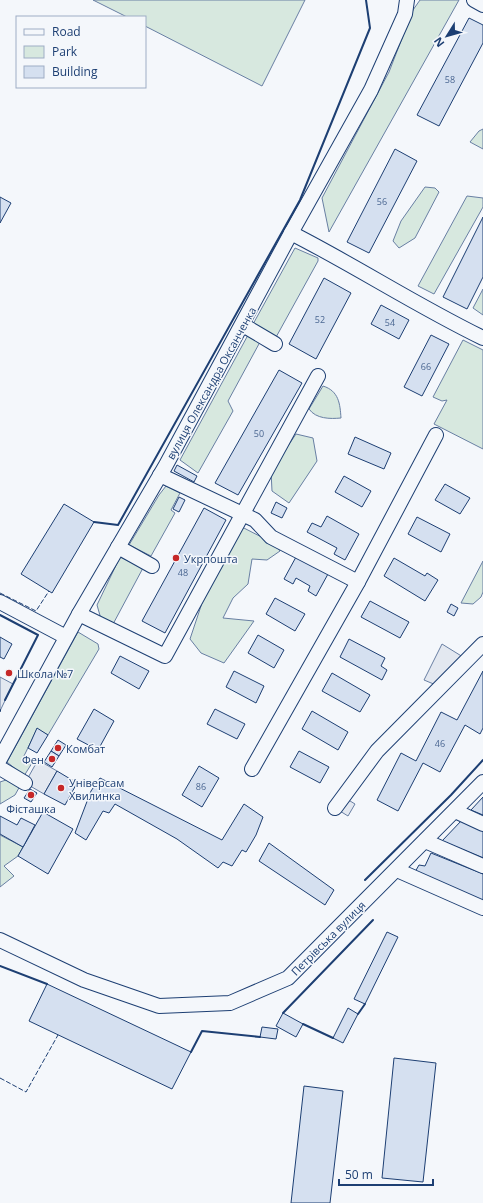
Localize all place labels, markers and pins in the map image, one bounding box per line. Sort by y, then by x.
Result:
place label: Укрпошта [184,551,238,566]
marker: Укрпошта [171,553,181,563]
place label: Школа №7 [17,666,73,681]
marker: Школа №7 [4,668,14,678]
place label: Комбат [66,741,105,756]
marker: Комбат [53,743,63,753]
place label: Фен [22,752,44,767]
marker: Фен [47,754,57,764]
place label: Універсам Хвилинка [69,775,124,803]
marker: Універсам Хвилинка [56,783,66,793]
marker: Фісташка [26,790,36,800]
place label: Фісташка [6,801,56,816]

